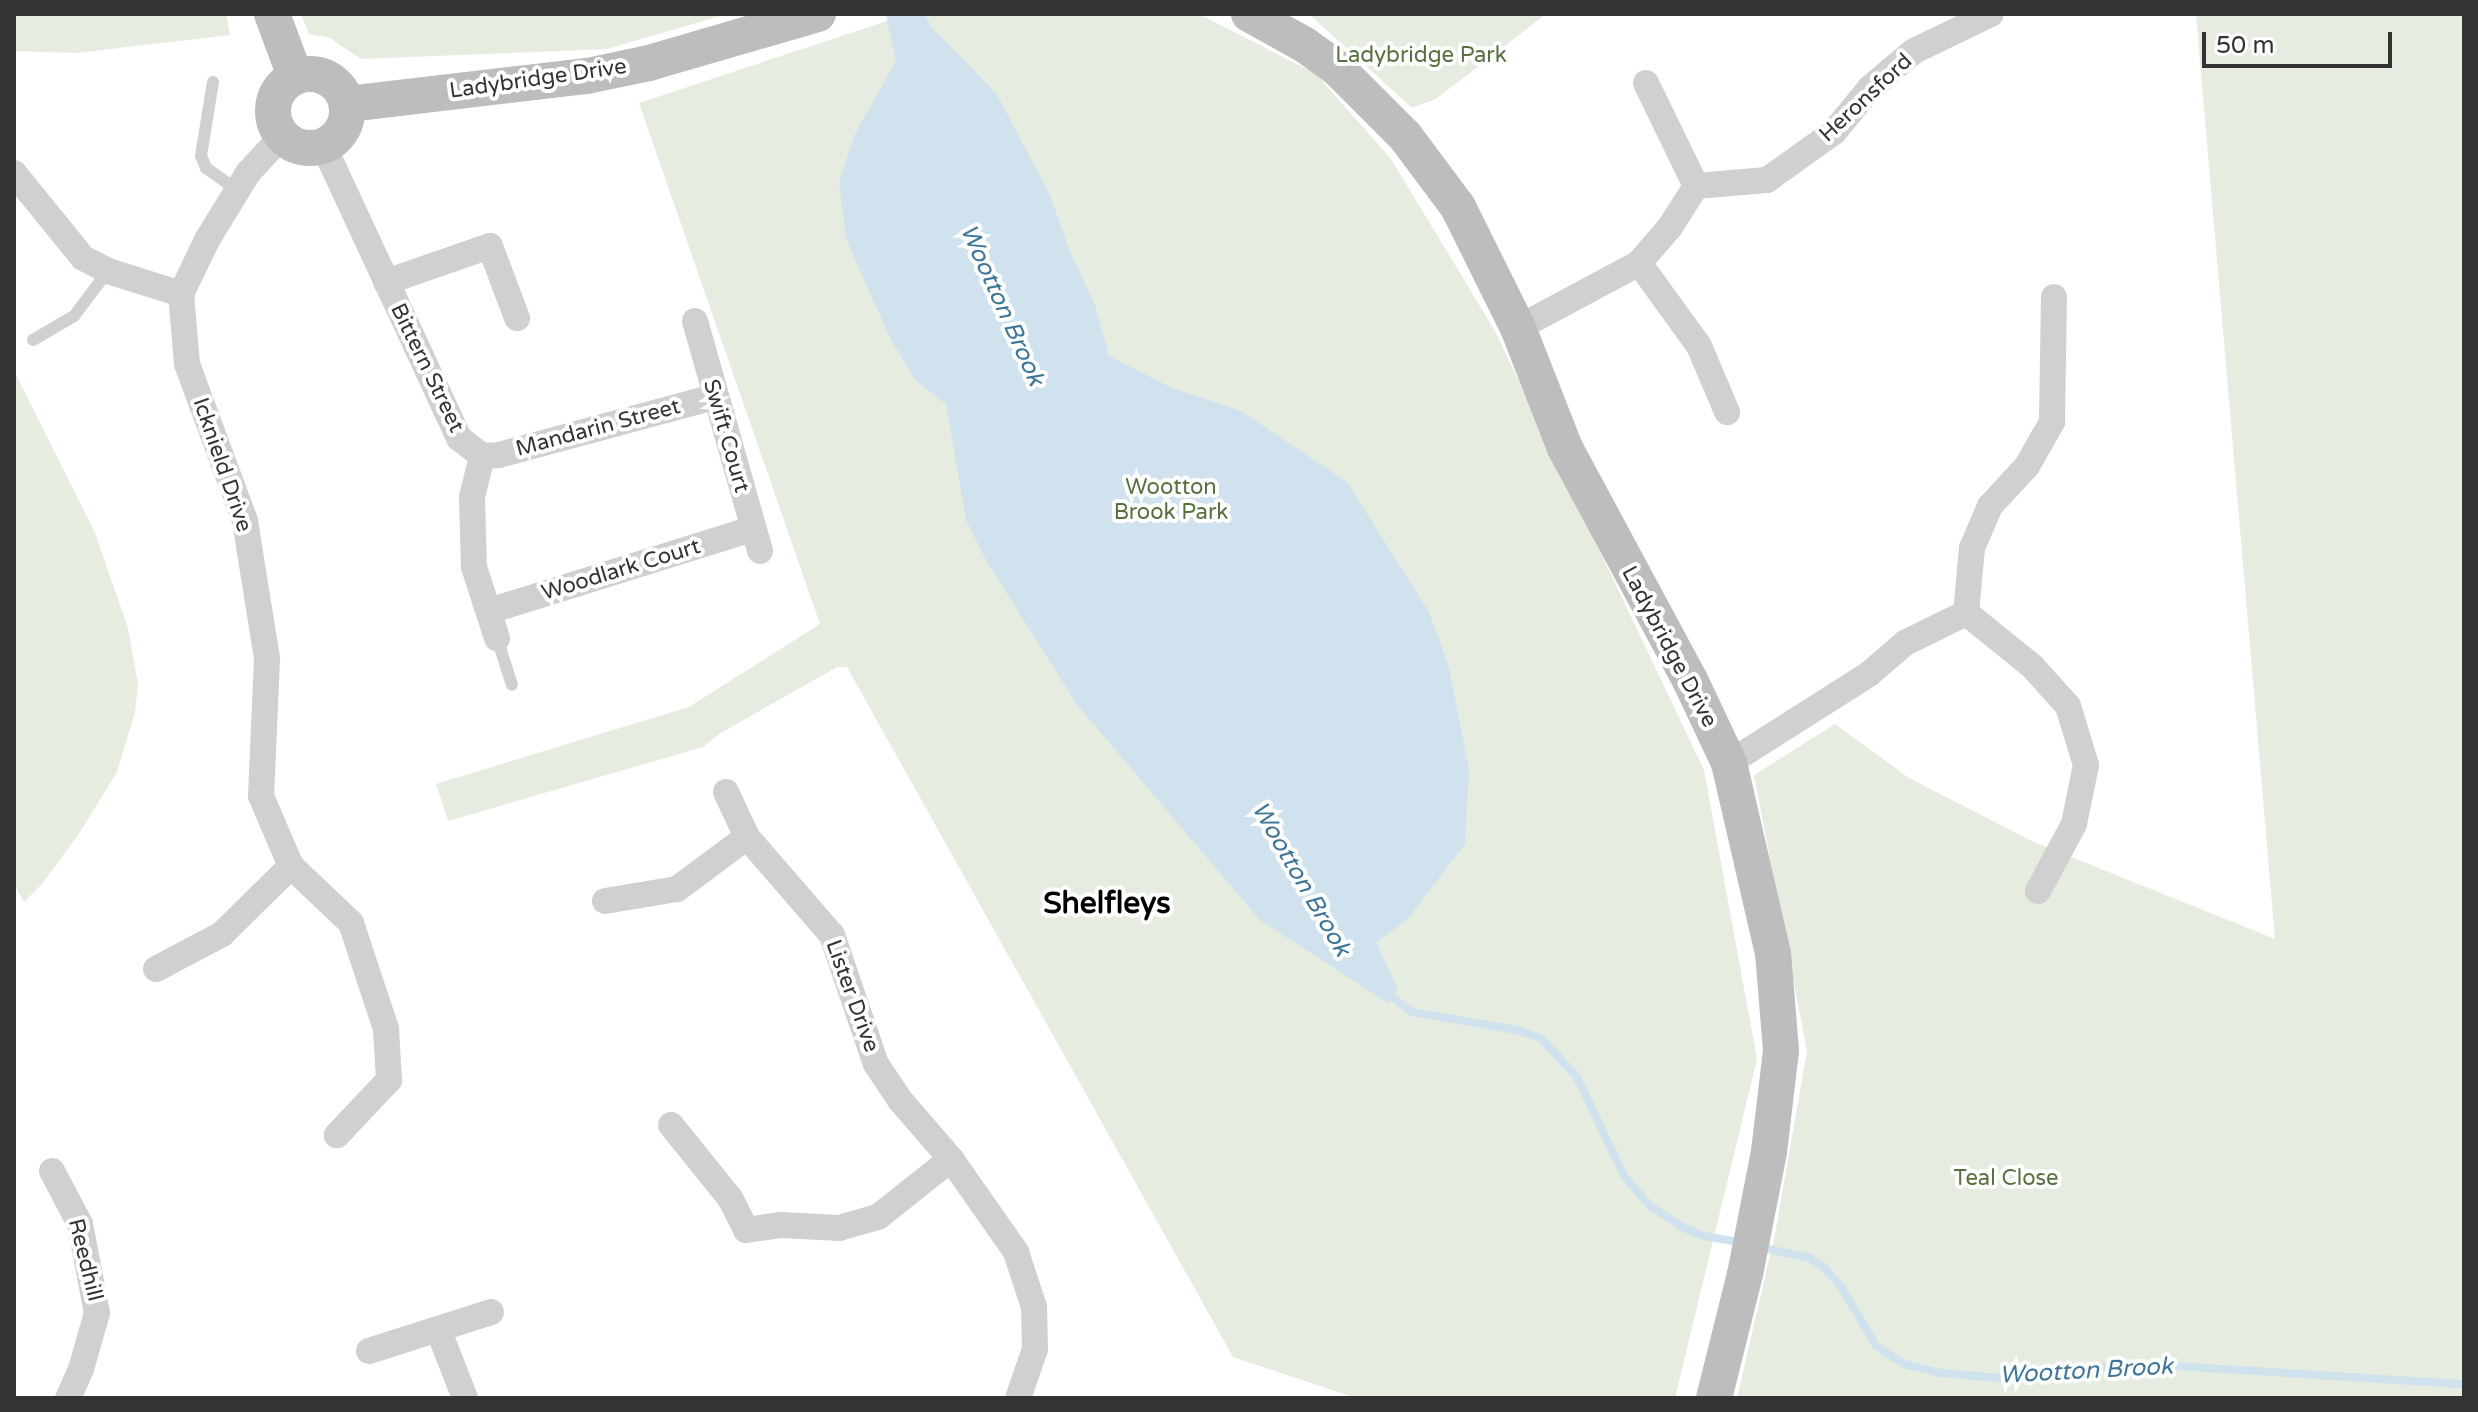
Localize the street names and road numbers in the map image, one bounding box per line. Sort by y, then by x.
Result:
street label: Heronsford [1814,48,1918,148]
street label: Ladybridge Drive [448,53,628,105]
street label: Bittern Street [384,299,470,437]
street label: Swift Court [697,376,755,496]
street label: Mandarin Street [513,393,683,463]
street label: Icknield Drive [187,394,257,536]
street label: Woodlark Court [539,533,703,607]
street label: Ladybridge Drive [1615,562,1723,732]
street label: Lister Drive [819,936,885,1056]
street label: Reedhill [62,1216,108,1304]

